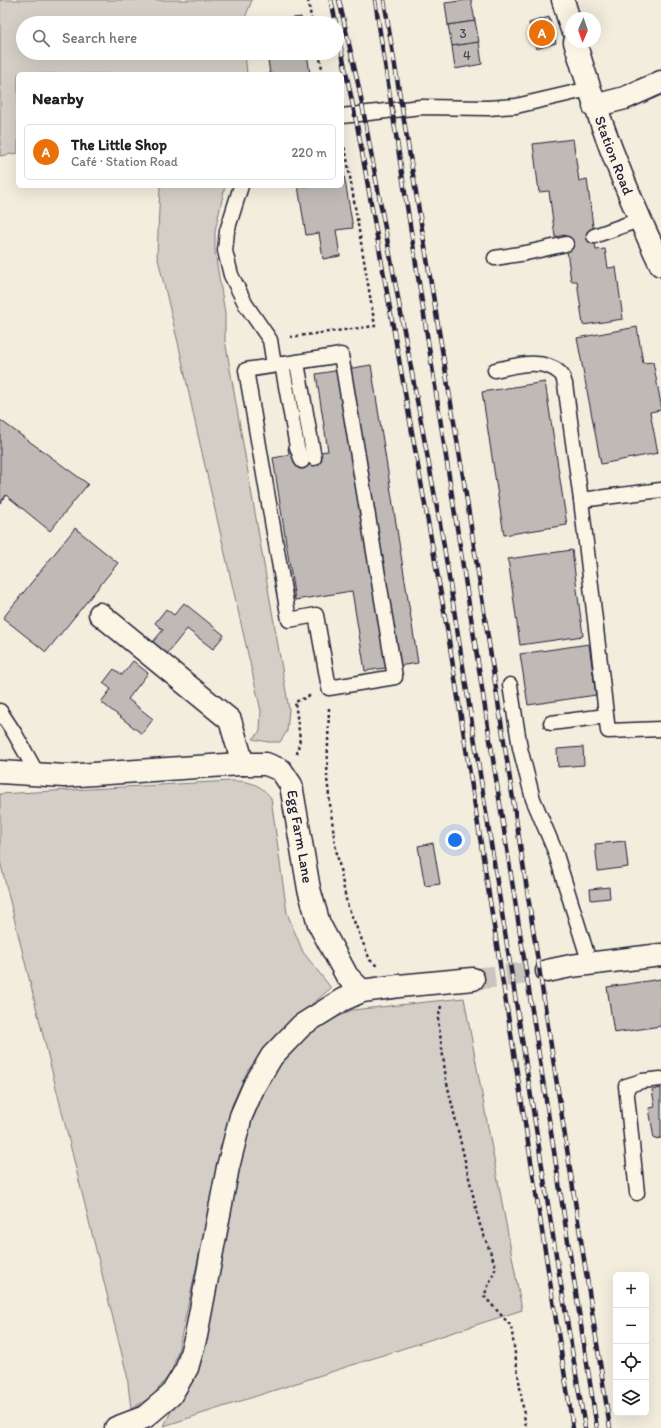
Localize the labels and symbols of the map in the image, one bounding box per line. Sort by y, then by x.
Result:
north arrow [565,12,601,48]
pin: A [529,18,555,48]
house number: 3 [459,26,467,41]
house number: 4 [463,48,471,63]
street label: Station Road [591,114,638,198]
street label: Egg Farm Lane [283,789,317,884]
your location [445,830,465,850]

